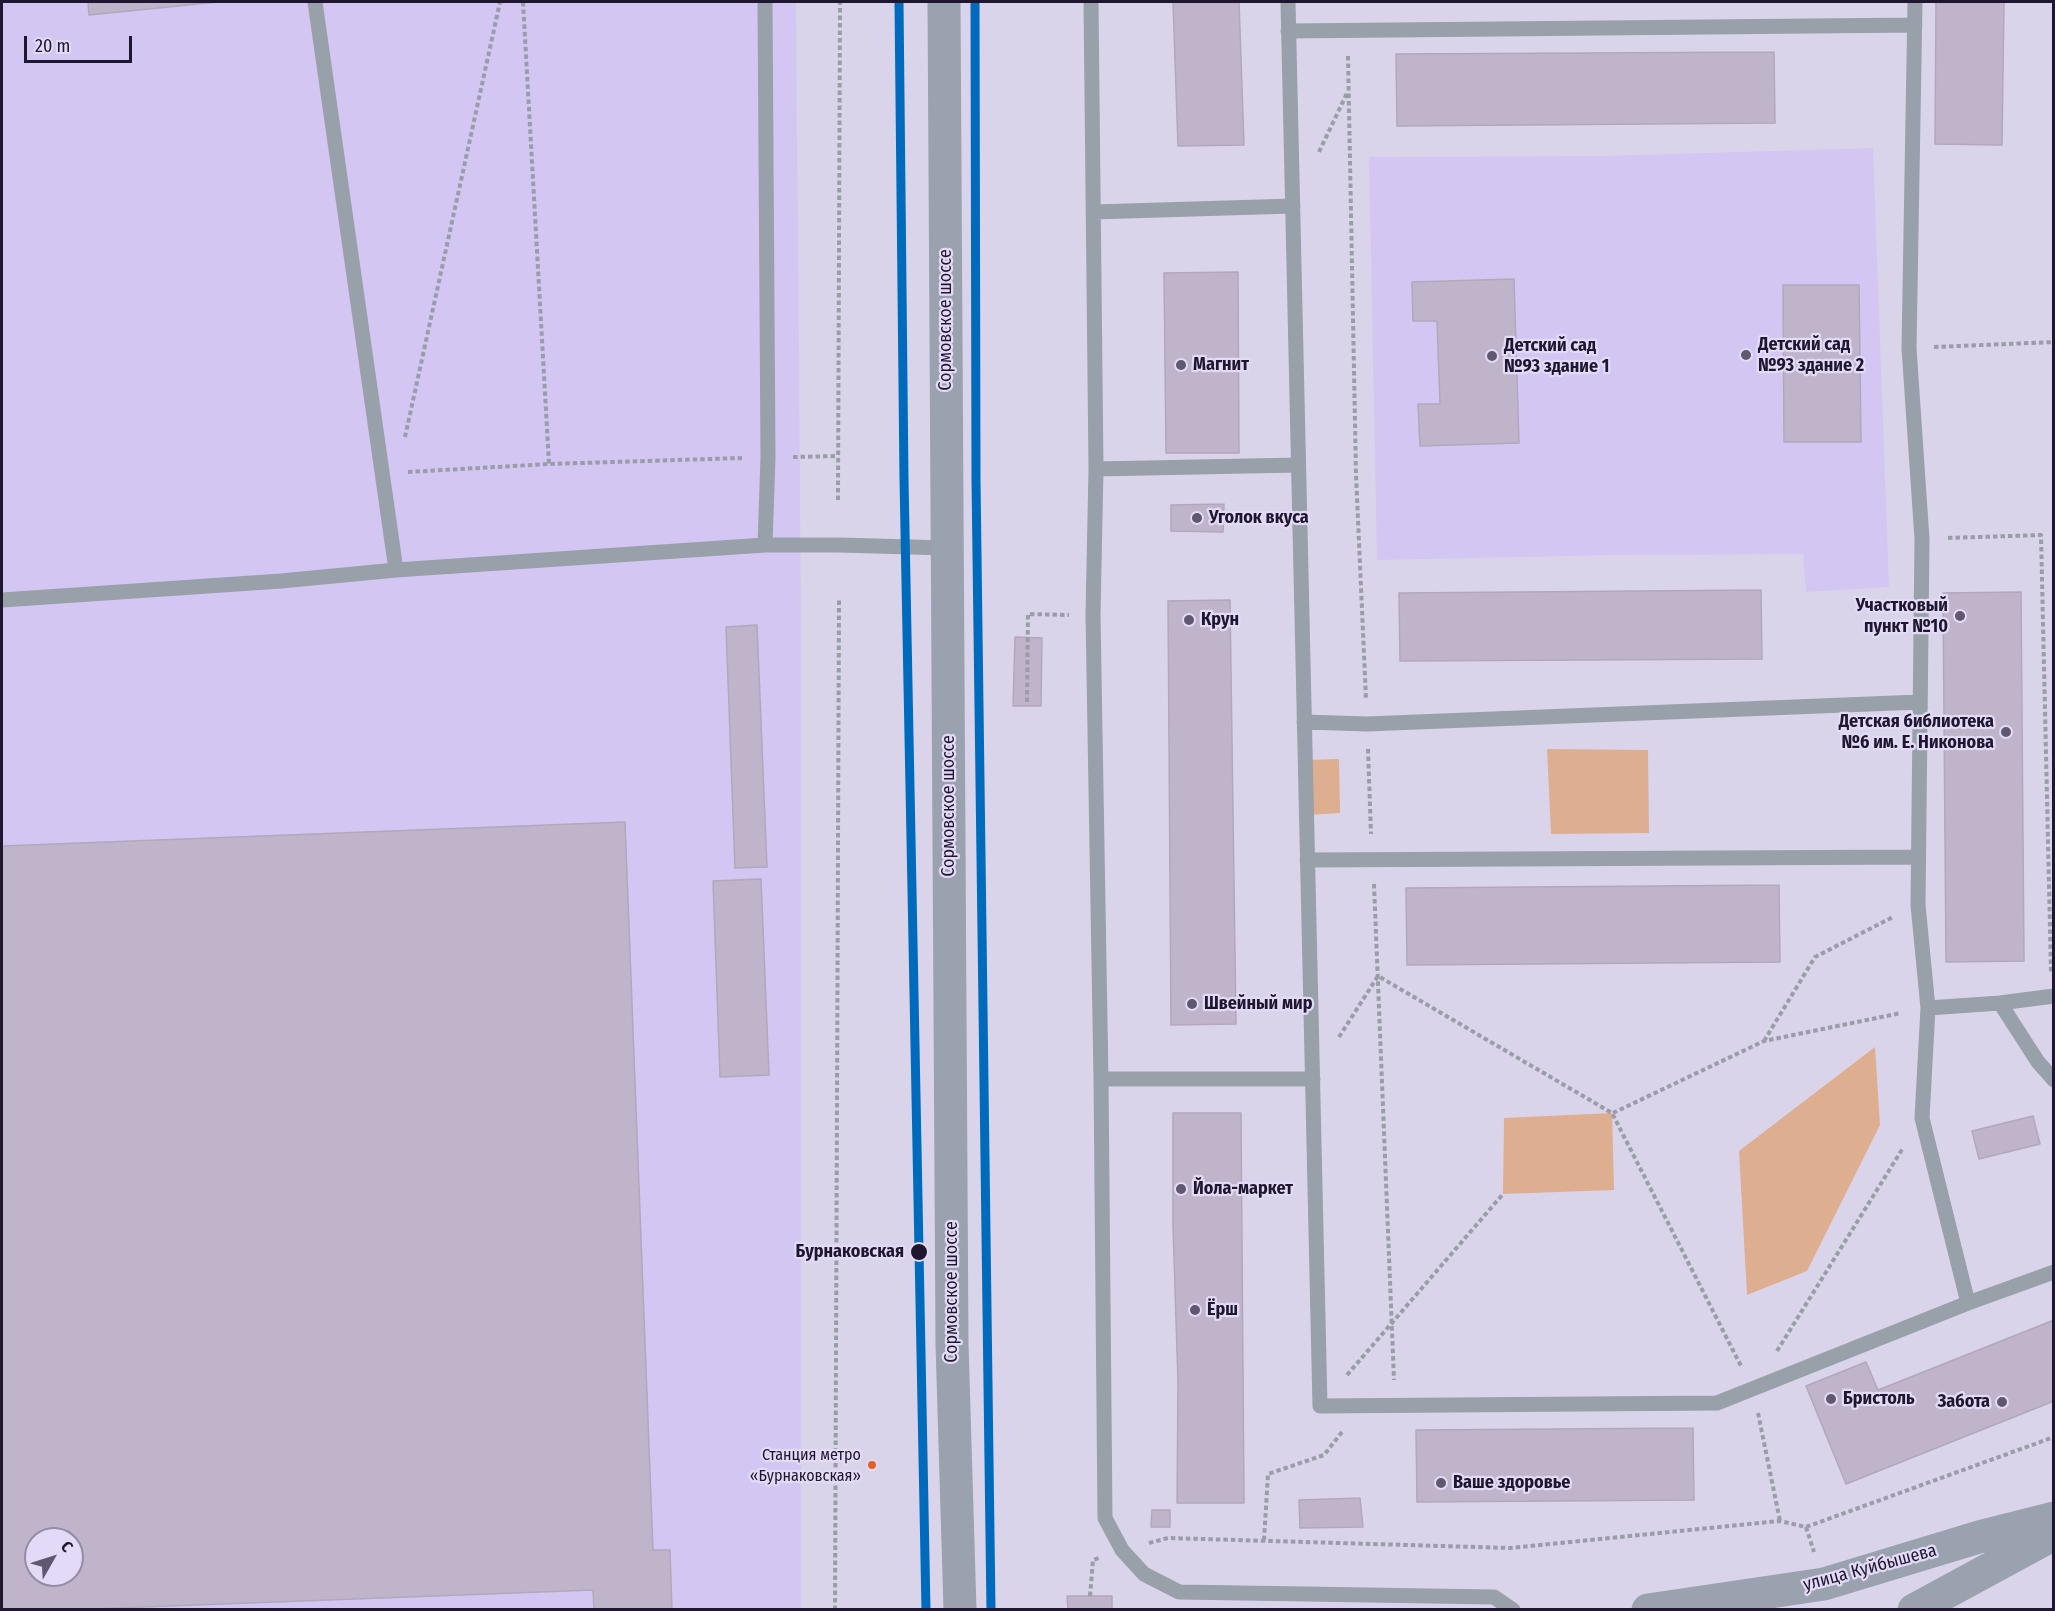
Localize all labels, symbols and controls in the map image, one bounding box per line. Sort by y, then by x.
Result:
scale bar [27,24,135,62]
text: 20 m [35,35,70,57]
street label: Сормовское шоссе [935,249,957,391]
place label: Детский сад №93 здание 2 [1758,334,1864,376]
place label: Детский сад №93 здание 1 [1504,335,1609,378]
marker: Детский сад №93 здание 2 [1739,348,1753,362]
marker: Детский сад №93 здание 1 [1485,349,1499,363]
place label: Магнит [1193,354,1249,376]
marker: Магнит [1174,358,1188,372]
place label: Уголок вкуса [1209,507,1309,529]
marker: Уголок вкуса [1190,511,1204,525]
place label: Участковый пункт №10 [1856,595,1948,638]
place label: Крун [1201,609,1239,631]
marker: Участковый пункт №10 [1953,609,1967,623]
marker: Крун [1182,613,1196,627]
place label: Детская библиотека №6 им. Е. Никонова [1839,711,1994,754]
marker: Детская библиотека №6 им. Е. Никонова [1999,725,2013,739]
street label: Сормовское шоссе [938,735,960,877]
place label: Швейный мир [1204,993,1312,1015]
marker: Швейный мир [1185,997,1199,1011]
place label: Йола-маркет [1193,1178,1293,1200]
marker: Йола-маркет [1174,1182,1188,1196]
street label: Сормовское шоссе [941,1221,963,1363]
place label: Бурнаковская [796,1241,904,1263]
marker: Бурнаковская [909,1242,929,1262]
place label: Ёрш [1207,1299,1238,1321]
marker: Ёрш [1188,1303,1202,1317]
place label: Бристоль [1843,1388,1915,1410]
place label: Забота [1937,1391,1990,1413]
marker: Бристоль [1824,1392,1838,1406]
marker: Забота [1995,1395,2009,1409]
place label: Станция метро «Бурнаковская» [750,1446,861,1484]
marker: Станция метро «Бурнаковская» [866,1459,878,1471]
place label: Ваше здоровье [1453,1472,1570,1494]
marker: Ваше здоровье [1434,1476,1448,1490]
north arrow [24,1527,84,1587]
text: С [57,1537,77,1556]
street label: улица Куйбышева [1801,1540,1939,1596]

